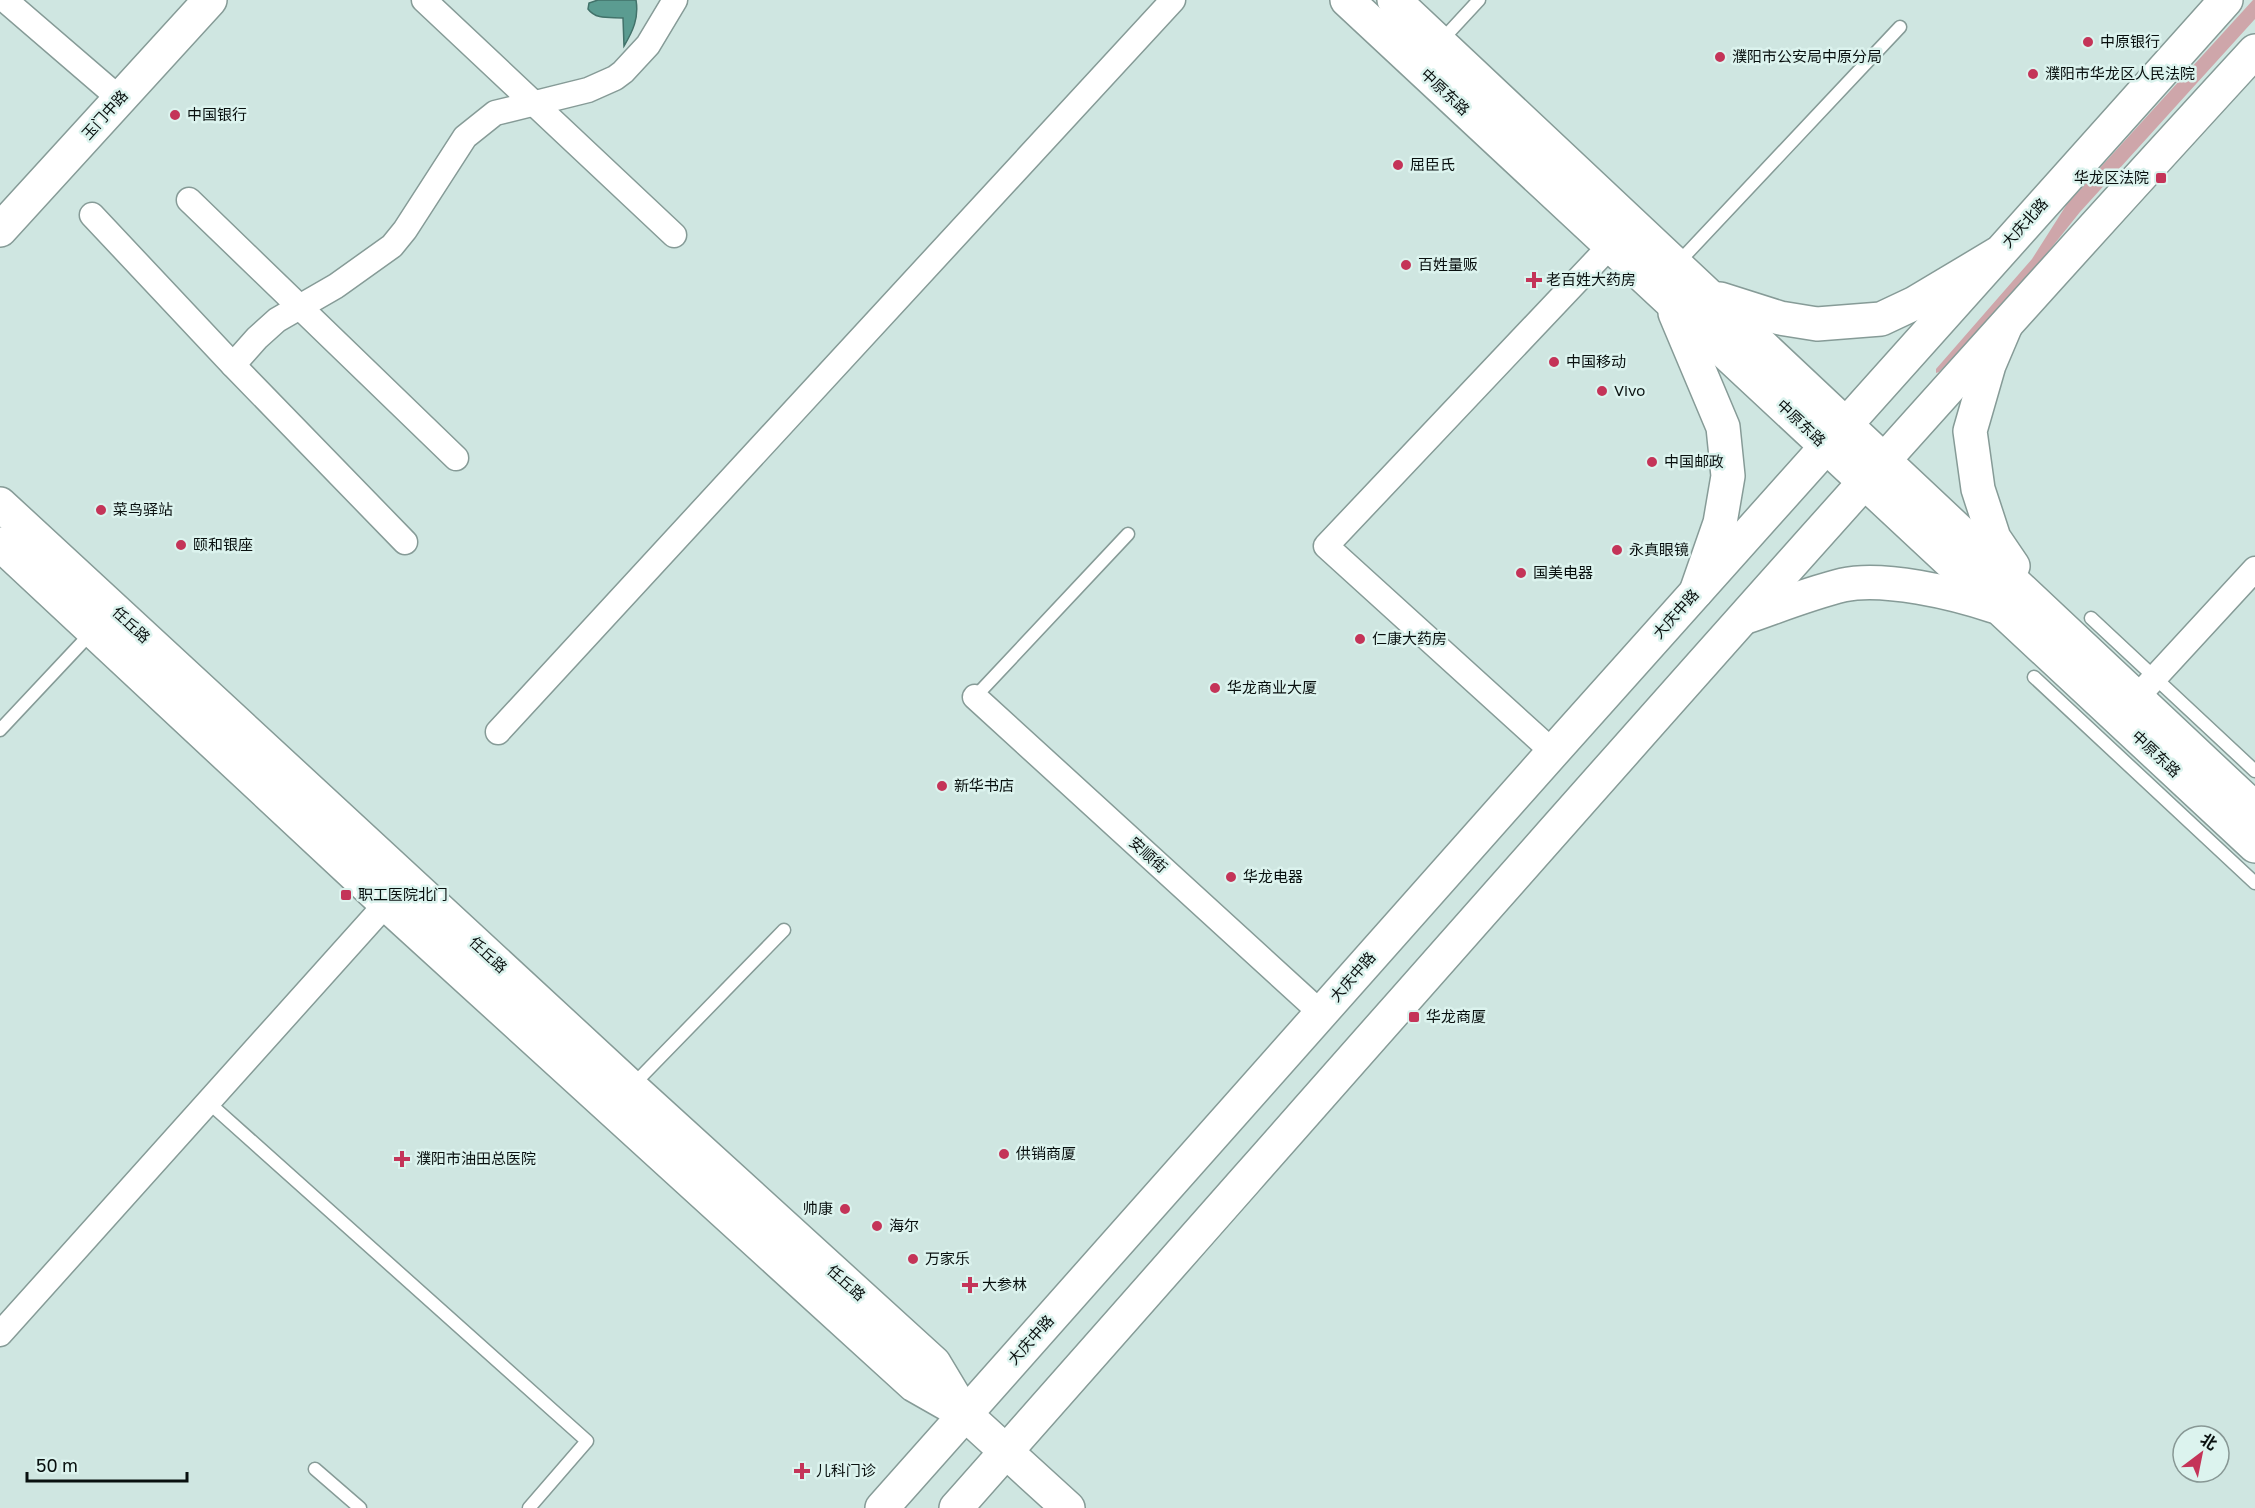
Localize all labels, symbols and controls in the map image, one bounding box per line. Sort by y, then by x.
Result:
place label: 中原银行 [2100,32,2160,50]
marker: 中原银行 [2081,35,2095,49]
place label: 濮阳市公安局中原分局 [1732,47,1882,65]
marker: 濮阳市公安局中原分局 [1713,50,1727,64]
street label: 中原东路 [1418,64,1474,118]
place label: 濮阳市华龙区人民法院 [2045,64,2195,82]
marker: 濮阳市华龙区人民法院 [2026,67,2040,81]
street label: 玉门中路 [77,86,131,143]
place label: 中国银行 [187,105,247,123]
marker: 中国银行 [168,108,182,122]
place label: 屈臣氏 [1410,155,1455,173]
marker: 屈臣氏 [1391,158,1405,172]
place label: 华龙区法院 [2074,168,2149,186]
marker: 华龙区法院 [2154,171,2168,185]
street label: 大庆北路 [1997,194,2051,251]
place label: 百姓量贩 [1418,255,1478,273]
marker: 百姓量贩 [1399,258,1413,272]
place label: 老百姓大药房 [1546,270,1636,288]
marker: 老百姓大药房 [1527,273,1541,287]
place label: 中国移动 [1566,352,1626,370]
marker: 中国移动 [1547,355,1561,369]
place label: Vivo [1614,381,1645,399]
marker: Vivo [1595,384,1609,398]
street label: 中原东路 [1774,395,1830,449]
place label: 中国邮政 [1664,452,1724,470]
marker: 中国邮政 [1645,455,1659,469]
place label: 菜鸟驿站 [113,500,173,518]
marker: 菜鸟驿站 [94,503,108,517]
place label: 颐和银座 [193,535,253,553]
marker: 颐和银座 [174,538,188,552]
place label: 永真眼镜 [1629,540,1689,558]
marker: 永真眼镜 [1610,543,1624,557]
place label: 国美电器 [1533,563,1593,581]
marker: 国美电器 [1514,566,1528,580]
street label: 大庆中路 [1648,585,1702,642]
street label: 任丘路 [109,602,154,646]
place label: 仁康大药房 [1372,629,1447,647]
marker: 仁康大药房 [1353,632,1367,646]
place label: 华龙商业大厦 [1227,678,1317,696]
marker: 华龙商业大厦 [1208,681,1222,695]
street label: 中原东路 [2129,726,2185,780]
place label: 新华书店 [954,776,1014,794]
marker: 新华书店 [935,779,949,793]
street label: 安顺街 [1126,833,1171,876]
place label: 华龙电器 [1243,867,1303,885]
marker: 华龙电器 [1224,870,1238,884]
place label: 职工医院北门 [358,885,448,903]
marker: 职工医院北门 [339,888,353,902]
street label: 任丘路 [466,932,511,976]
street label: 大庆中路 [1326,948,1379,1005]
place label: 华龙商厦 [1426,1007,1486,1025]
marker: 华龙商厦 [1407,1010,1421,1024]
place label: 供销商厦 [1016,1144,1076,1162]
marker: 供销商厦 [997,1147,1011,1161]
place label: 濮阳市油田总医院 [416,1149,536,1167]
marker: 濮阳市油田总医院 [393,1150,411,1168]
place label: 帅康 [803,1199,833,1217]
marker: 帅康 [838,1202,852,1216]
place label: 海尔 [889,1216,919,1234]
marker: 海尔 [870,1219,884,1233]
place label: 万家乐 [925,1249,970,1267]
marker: 万家乐 [906,1252,920,1266]
street label: 任丘路 [824,1261,869,1304]
place label: 大参林 [982,1275,1027,1293]
marker: 大参林 [963,1278,977,1292]
street label: 大庆中路 [1003,1311,1057,1368]
north arrow [2171,1424,2231,1484]
text: 北 [2197,1429,2221,1454]
scale bar [27,1445,188,1483]
text: 50 m [36,1454,78,1476]
place label: 儿科门诊 [816,1461,876,1479]
marker: 儿科门诊 [793,1462,811,1480]

